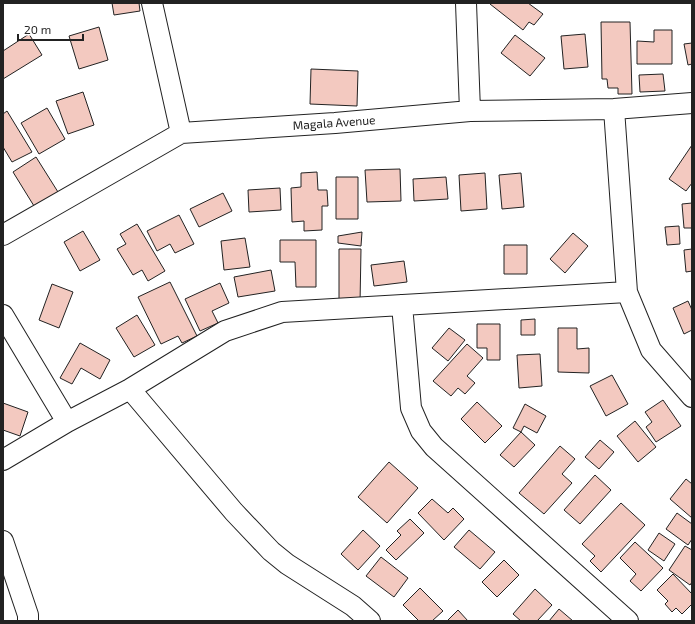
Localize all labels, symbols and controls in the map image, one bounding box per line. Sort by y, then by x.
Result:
scale bar [18,16,83,42]
text: 20 m [24,22,51,36]
street label: Magala Avenue [292,112,376,132]

